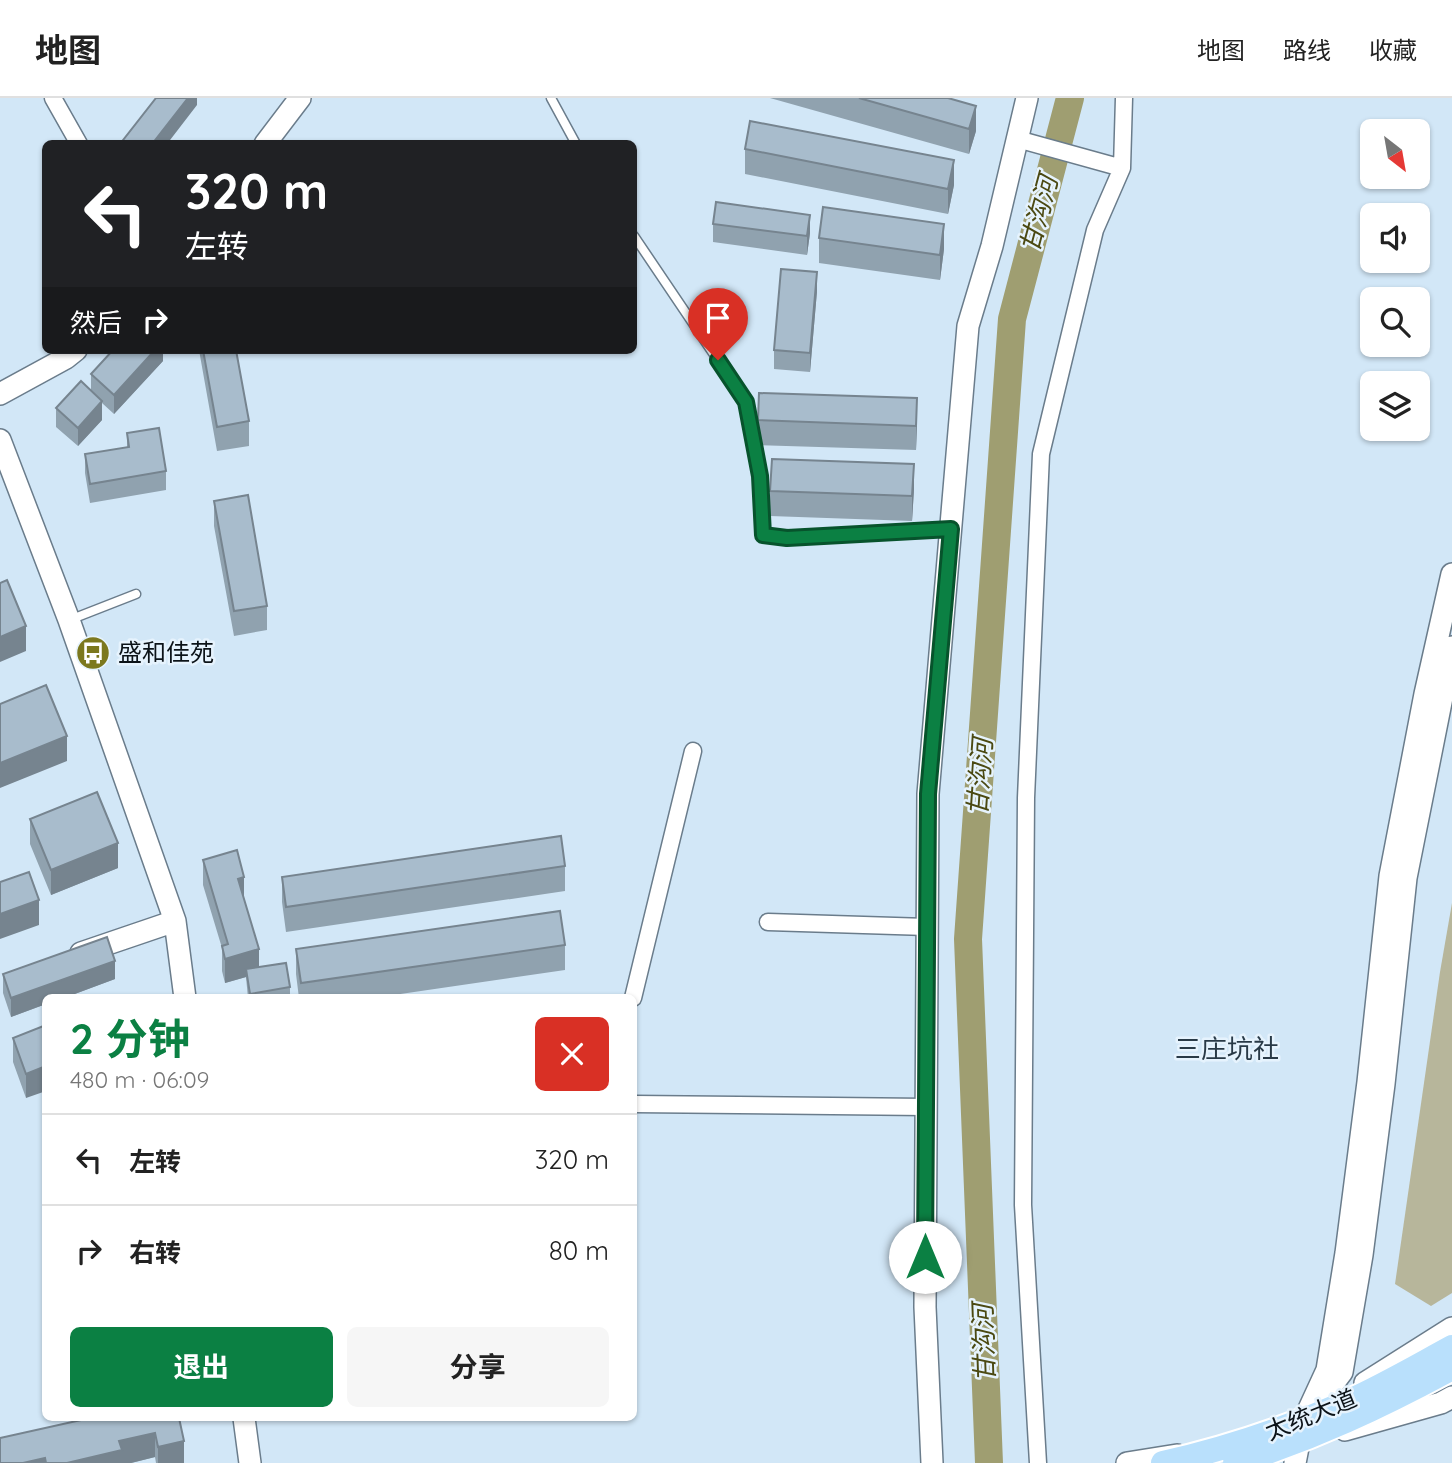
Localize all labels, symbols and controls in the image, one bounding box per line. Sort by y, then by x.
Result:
text: 地图 [35,29,101,70]
text: 地图 [1197,35,1245,65]
text: 路线 [1283,35,1331,65]
text: 收藏 [1369,35,1417,65]
north arrow [1360,119,1430,189]
map controls [1360,119,1430,441]
text: 320 m [185,160,328,221]
water label: 甘沟河 [1012,167,1066,256]
icon: left [70,168,161,259]
button: sound [1360,203,1430,273]
text: 左转 [185,226,249,266]
button: search [1360,287,1430,357]
pin [688,288,748,360]
icon: arrive [699,299,737,337]
icon: right [136,301,174,339]
text: 然后 [70,306,122,339]
button: layers [1360,371,1430,441]
bus stop icon: 盛和佳苑 [74,634,112,672]
place label: 盛和佳苑 [118,637,214,667]
water label: 甘沟河 [960,732,999,817]
text: 2 分钟 [70,1012,190,1065]
button: close [535,1017,609,1091]
district label: 三庄坑社 [1175,1032,1279,1065]
text: 480 m · 06:09 [70,1065,209,1094]
icon: left [70,1141,108,1179]
text: 320 m [535,1143,609,1176]
text: 左转 [129,1145,181,1178]
position arrow [888,1220,962,1294]
icon: right [70,1232,108,1270]
text: 80 m [549,1234,609,1267]
text: 右转 [129,1236,181,1269]
water label: 甘沟河 [965,1298,1001,1383]
button: 退出 [70,1327,333,1407]
button: 分享 [347,1327,609,1407]
street label: 太统大道 [1261,1382,1361,1446]

